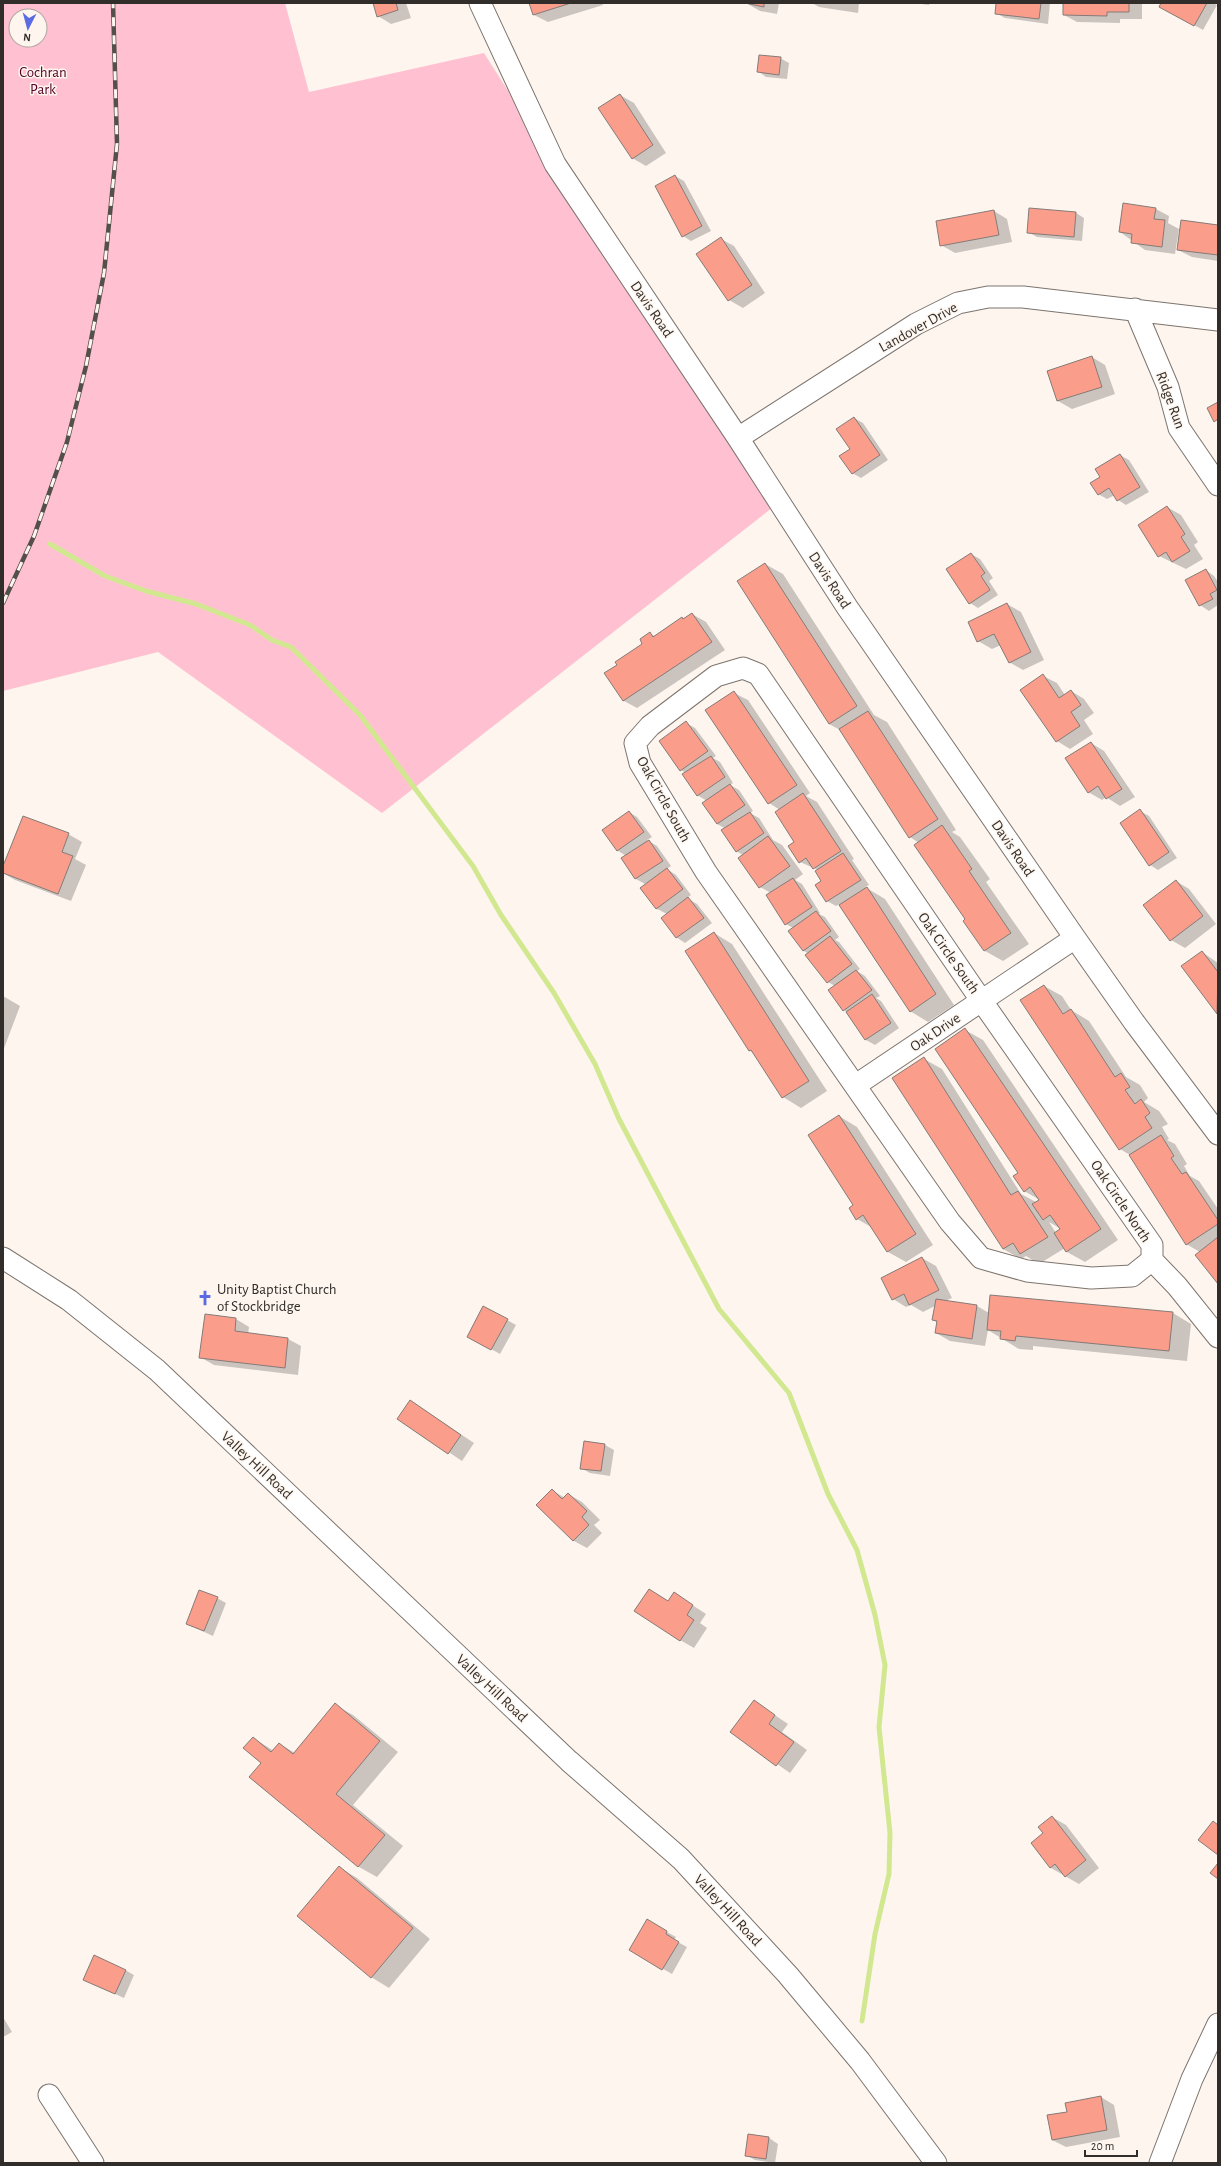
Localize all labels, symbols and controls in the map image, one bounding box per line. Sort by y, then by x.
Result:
north arrow [8,8,48,48]
text: N [23,32,31,43]
park label: Cochran Park [19,65,67,97]
street label: Davis Road [627,278,676,340]
street label: Landover Drive [876,300,960,355]
street label: Ridge Run [1153,370,1188,431]
street label: Davis Road [806,549,853,611]
street label: Oak Circle South [634,754,693,845]
street label: Davis Road [988,817,1037,879]
street label: Oak Circle South [915,910,982,997]
street label: Oak Drive [907,1010,963,1055]
street label: Oak Circle North [1088,1157,1154,1245]
place label: Unity Baptist Church of Stockbridge [217,1282,336,1314]
church icon: Unity Baptist Church of Stockbridge [196,1289,214,1307]
street label: Valley Hill Road [218,1429,295,1502]
street label: Valley Hill Road [453,1652,530,1725]
street label: Valley Hill Road [691,1872,764,1949]
scale bar [1085,2132,1137,2158]
text: 20 m [1091,2140,1114,2152]

